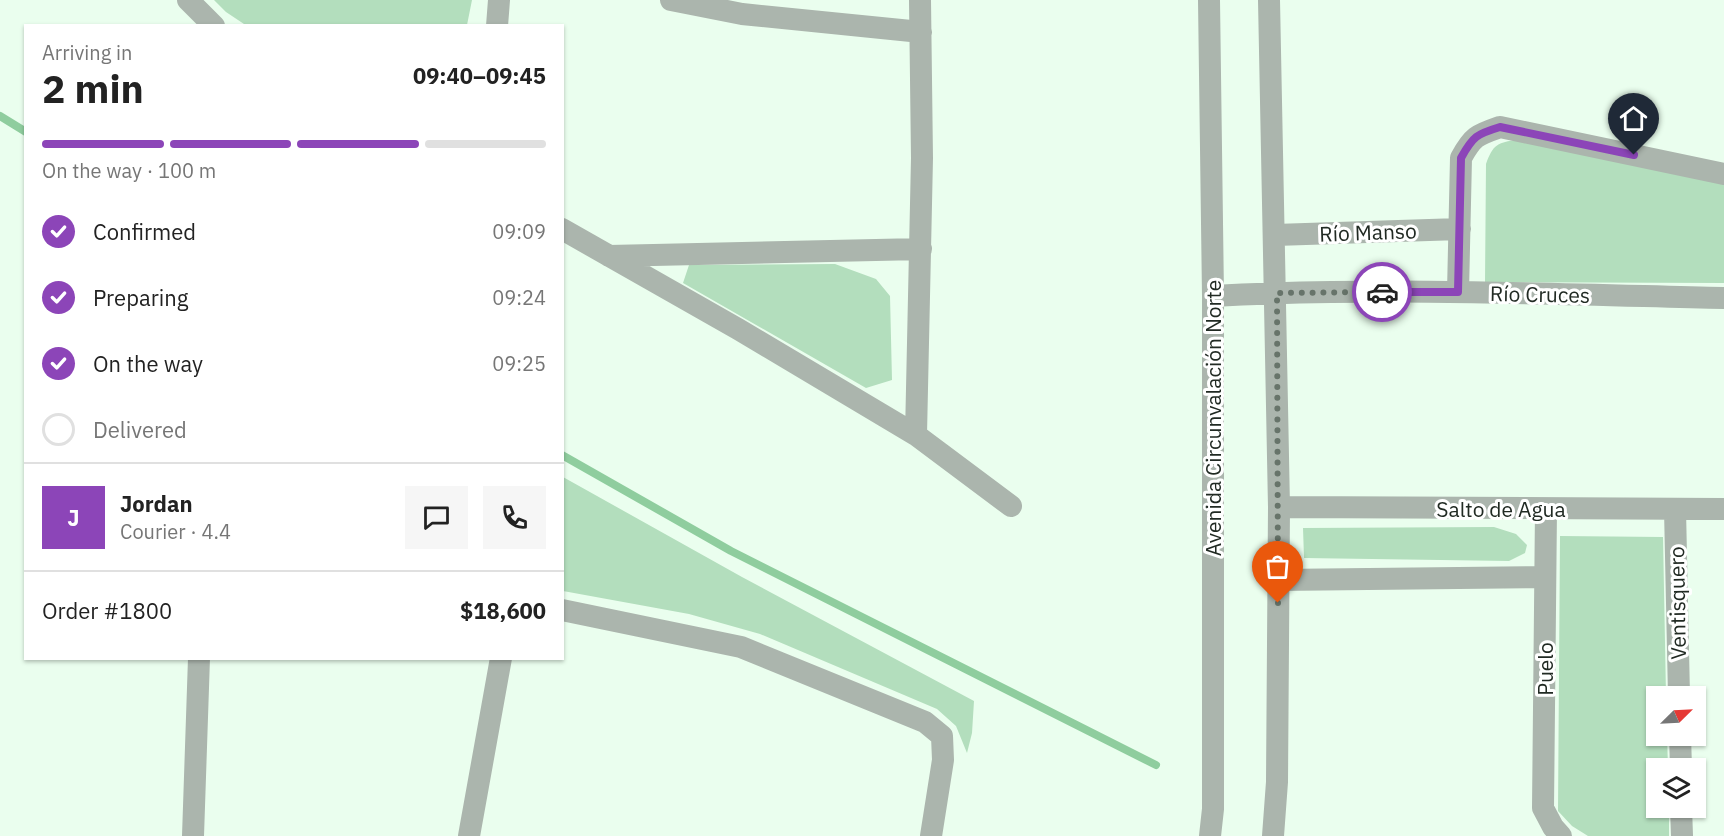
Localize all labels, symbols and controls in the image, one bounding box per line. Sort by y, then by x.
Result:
text: Arriving in [42,39,132,66]
text: 09:40–09:45 [413,61,546,90]
text: 2 min [42,63,144,114]
pin [1608,93,1659,155]
icon: home [1617,102,1650,135]
text: On the way · 100 m [42,157,216,184]
icon: check [42,215,75,248]
street label: Río Manso [1319,216,1417,248]
text: Confirmed [93,217,196,246]
text: 09:09 [492,218,546,245]
courier [1352,262,1412,322]
icon: car [1366,276,1399,309]
street label: Río Cruces [1490,279,1590,309]
street label: Avenida Circunvalación Norte [1199,280,1227,556]
icon: check [42,281,75,314]
text: Preparing [93,283,188,312]
text: 09:24 [492,284,546,311]
icon: check [42,347,75,380]
text: On the way [93,349,203,378]
text: 09:25 [492,350,546,377]
text: Delivered [93,415,187,444]
button: chat [405,486,468,549]
button: phone [483,486,546,549]
text: Jordan [120,489,193,518]
street label: Salto de Agua [1436,495,1566,523]
text: J [67,503,80,532]
text: Courier · 4.4 [120,518,231,545]
pin [1252,541,1303,603]
street label: Ventisquero [1662,546,1692,660]
icon: bag [1261,550,1294,583]
text: Order #1800 [42,596,172,625]
text: $18,600 [460,596,546,625]
street label: Puelo [1531,642,1559,696]
north arrow [1646,686,1706,746]
map controls [1646,686,1706,818]
button: layers [1646,758,1706,818]

